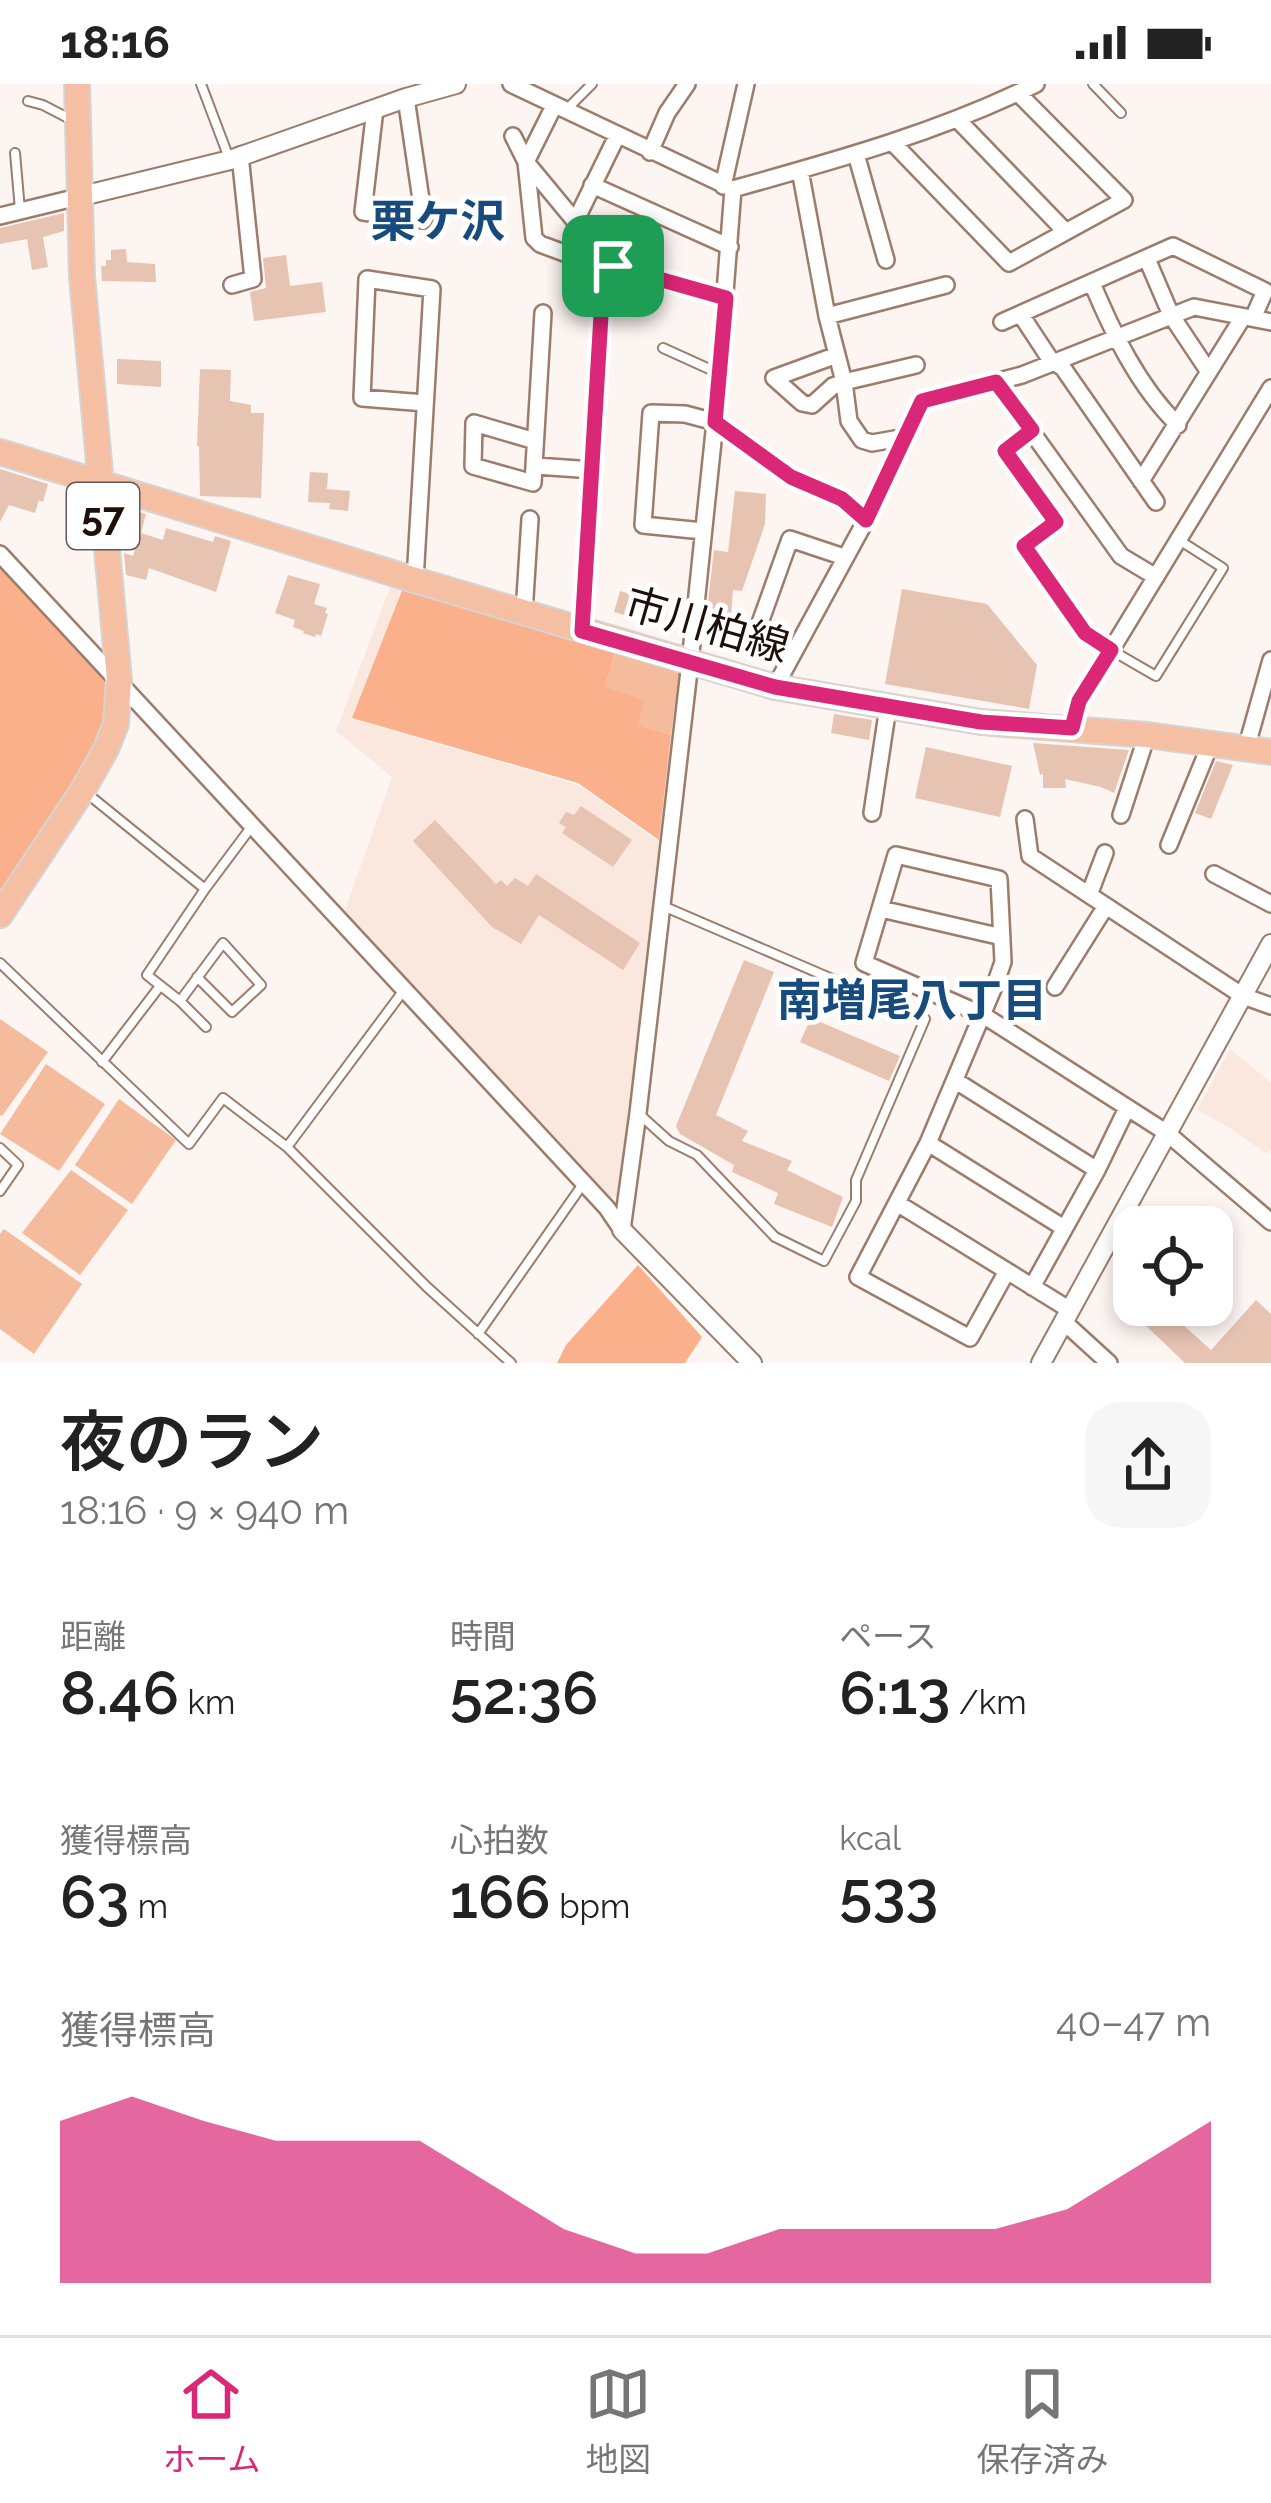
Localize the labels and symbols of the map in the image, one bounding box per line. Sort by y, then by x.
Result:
district label: 栗ケ沢 [370,195,506,248]
pin [562,215,664,317]
road number: 57 [67,483,139,549]
street label: 市川柏線 [619,578,795,672]
district label: 南増尾八丁目 [777,974,1047,1027]

